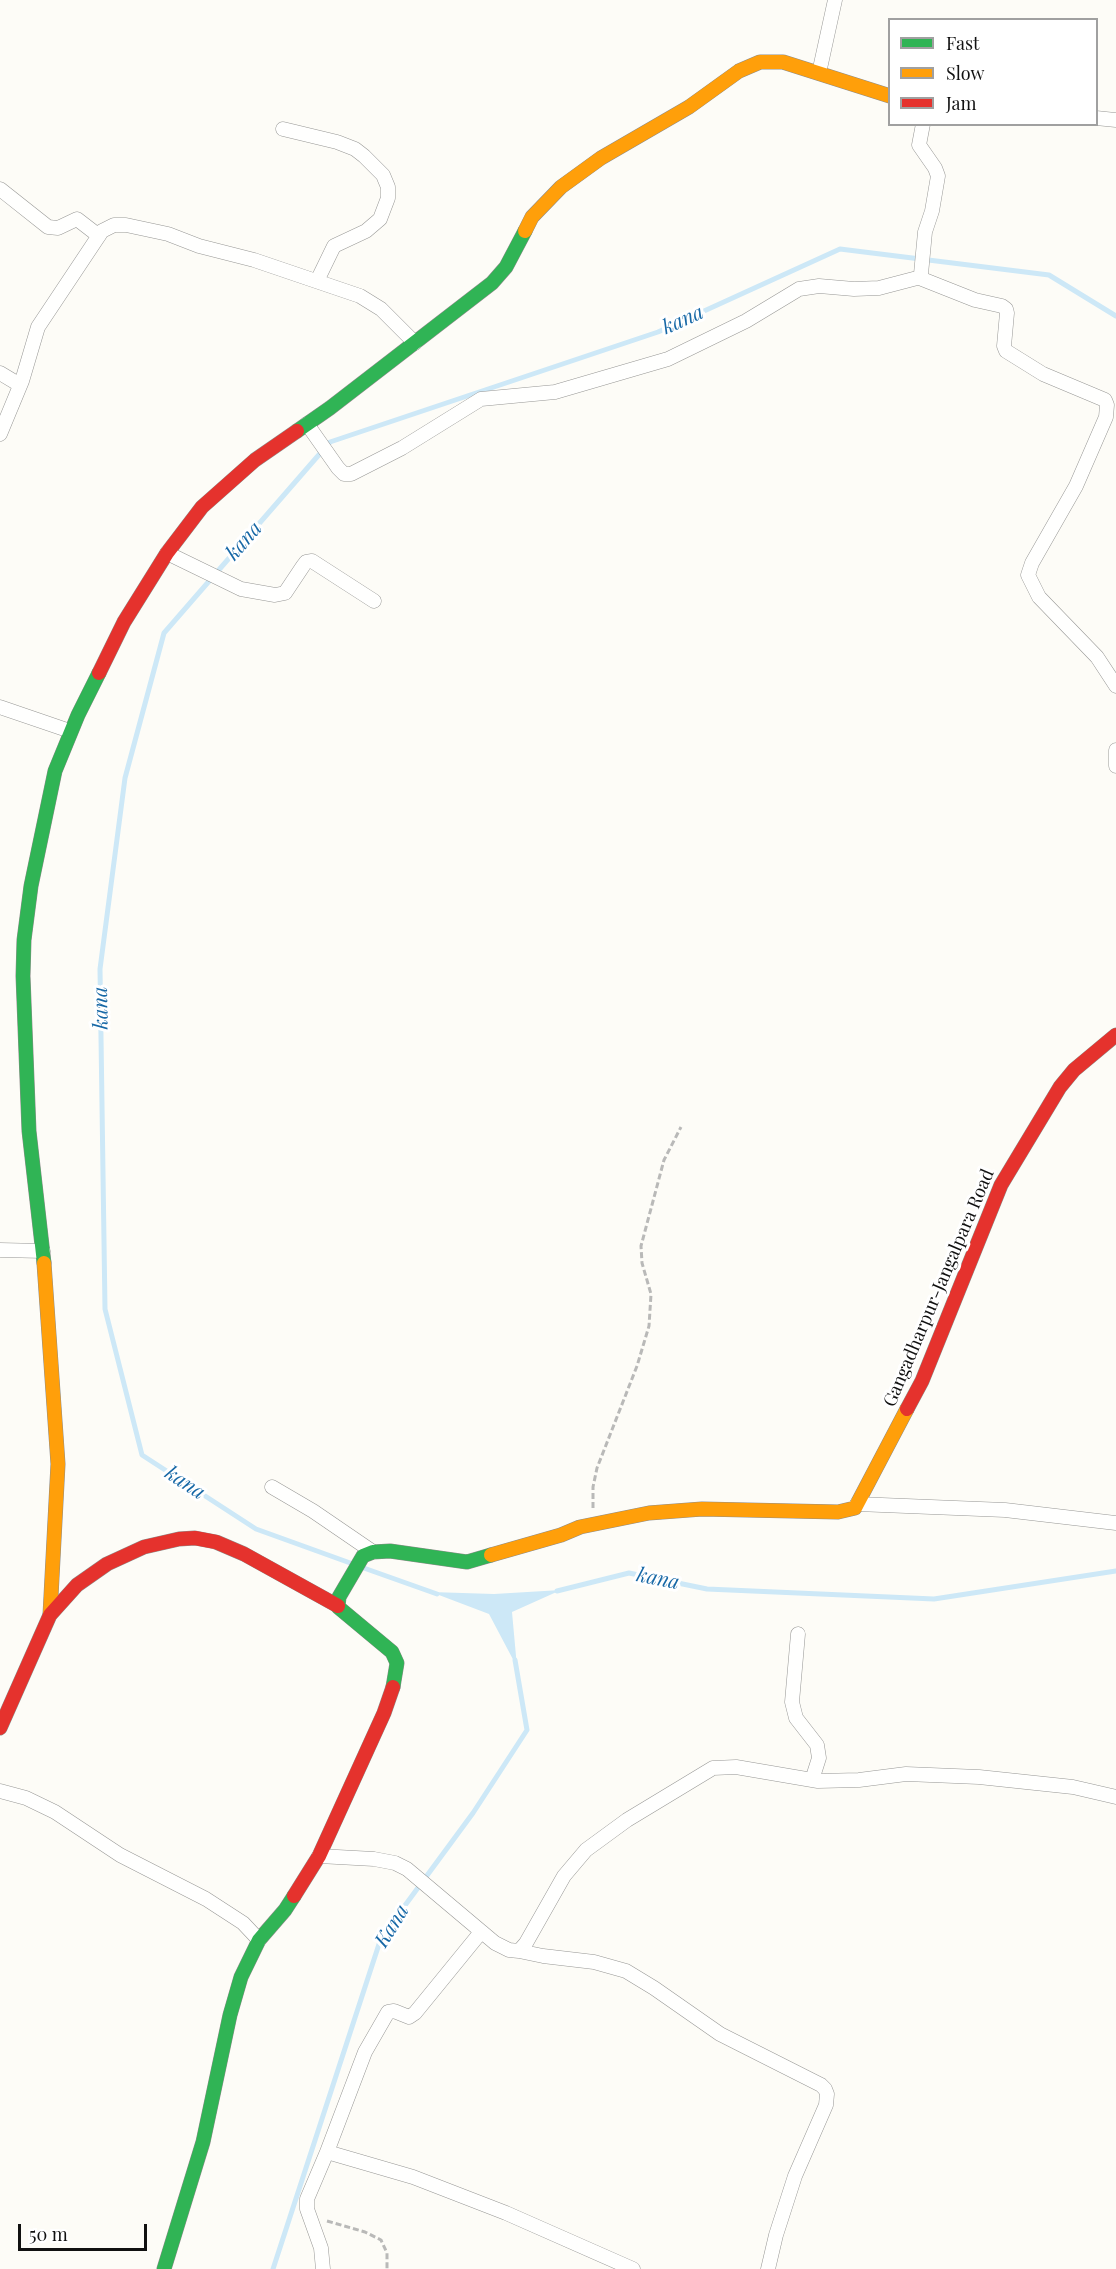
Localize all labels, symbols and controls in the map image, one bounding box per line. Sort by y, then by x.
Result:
legend [888,18,1098,126]
text: Fast [946,31,979,55]
text: Slow [946,61,984,85]
text: Jam [946,91,976,115]
water label: kana [659,300,707,340]
water label: kana [221,517,267,565]
water label: kana [89,986,113,1030]
street label: Gangadharpur-Jangalpara Road [879,1166,999,1410]
water label: kana [161,1461,209,1505]
water label: kana [635,1563,681,1595]
water label: Kana [370,1900,414,1952]
scale bar [21,2212,150,2250]
text: 50 m [29,2222,68,2246]

